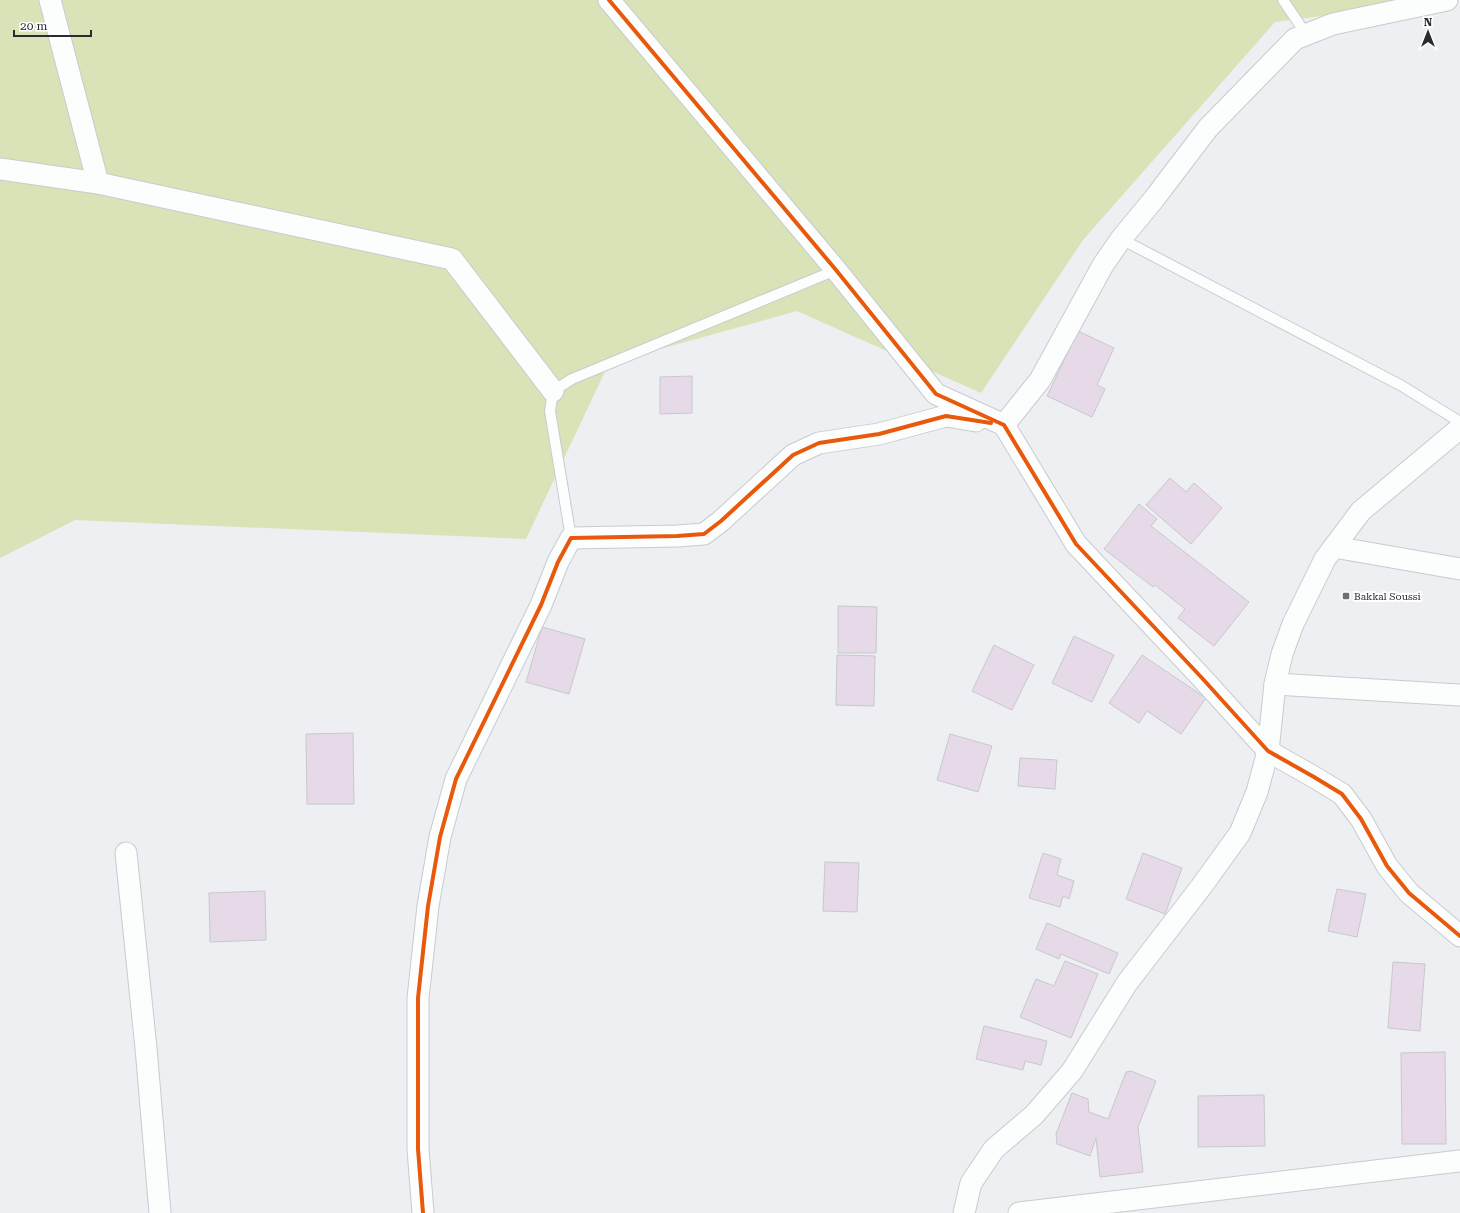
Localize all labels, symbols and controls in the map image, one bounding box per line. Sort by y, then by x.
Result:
scale bar [14,12,91,38]
north arrow [1408,12,1448,52]
text: N [1424,16,1433,29]
text: 20 m [20,19,47,33]
marker: Bakkal Soussi [1341,591,1351,601]
place label: Bakkal Soussi [1354,591,1421,602]

